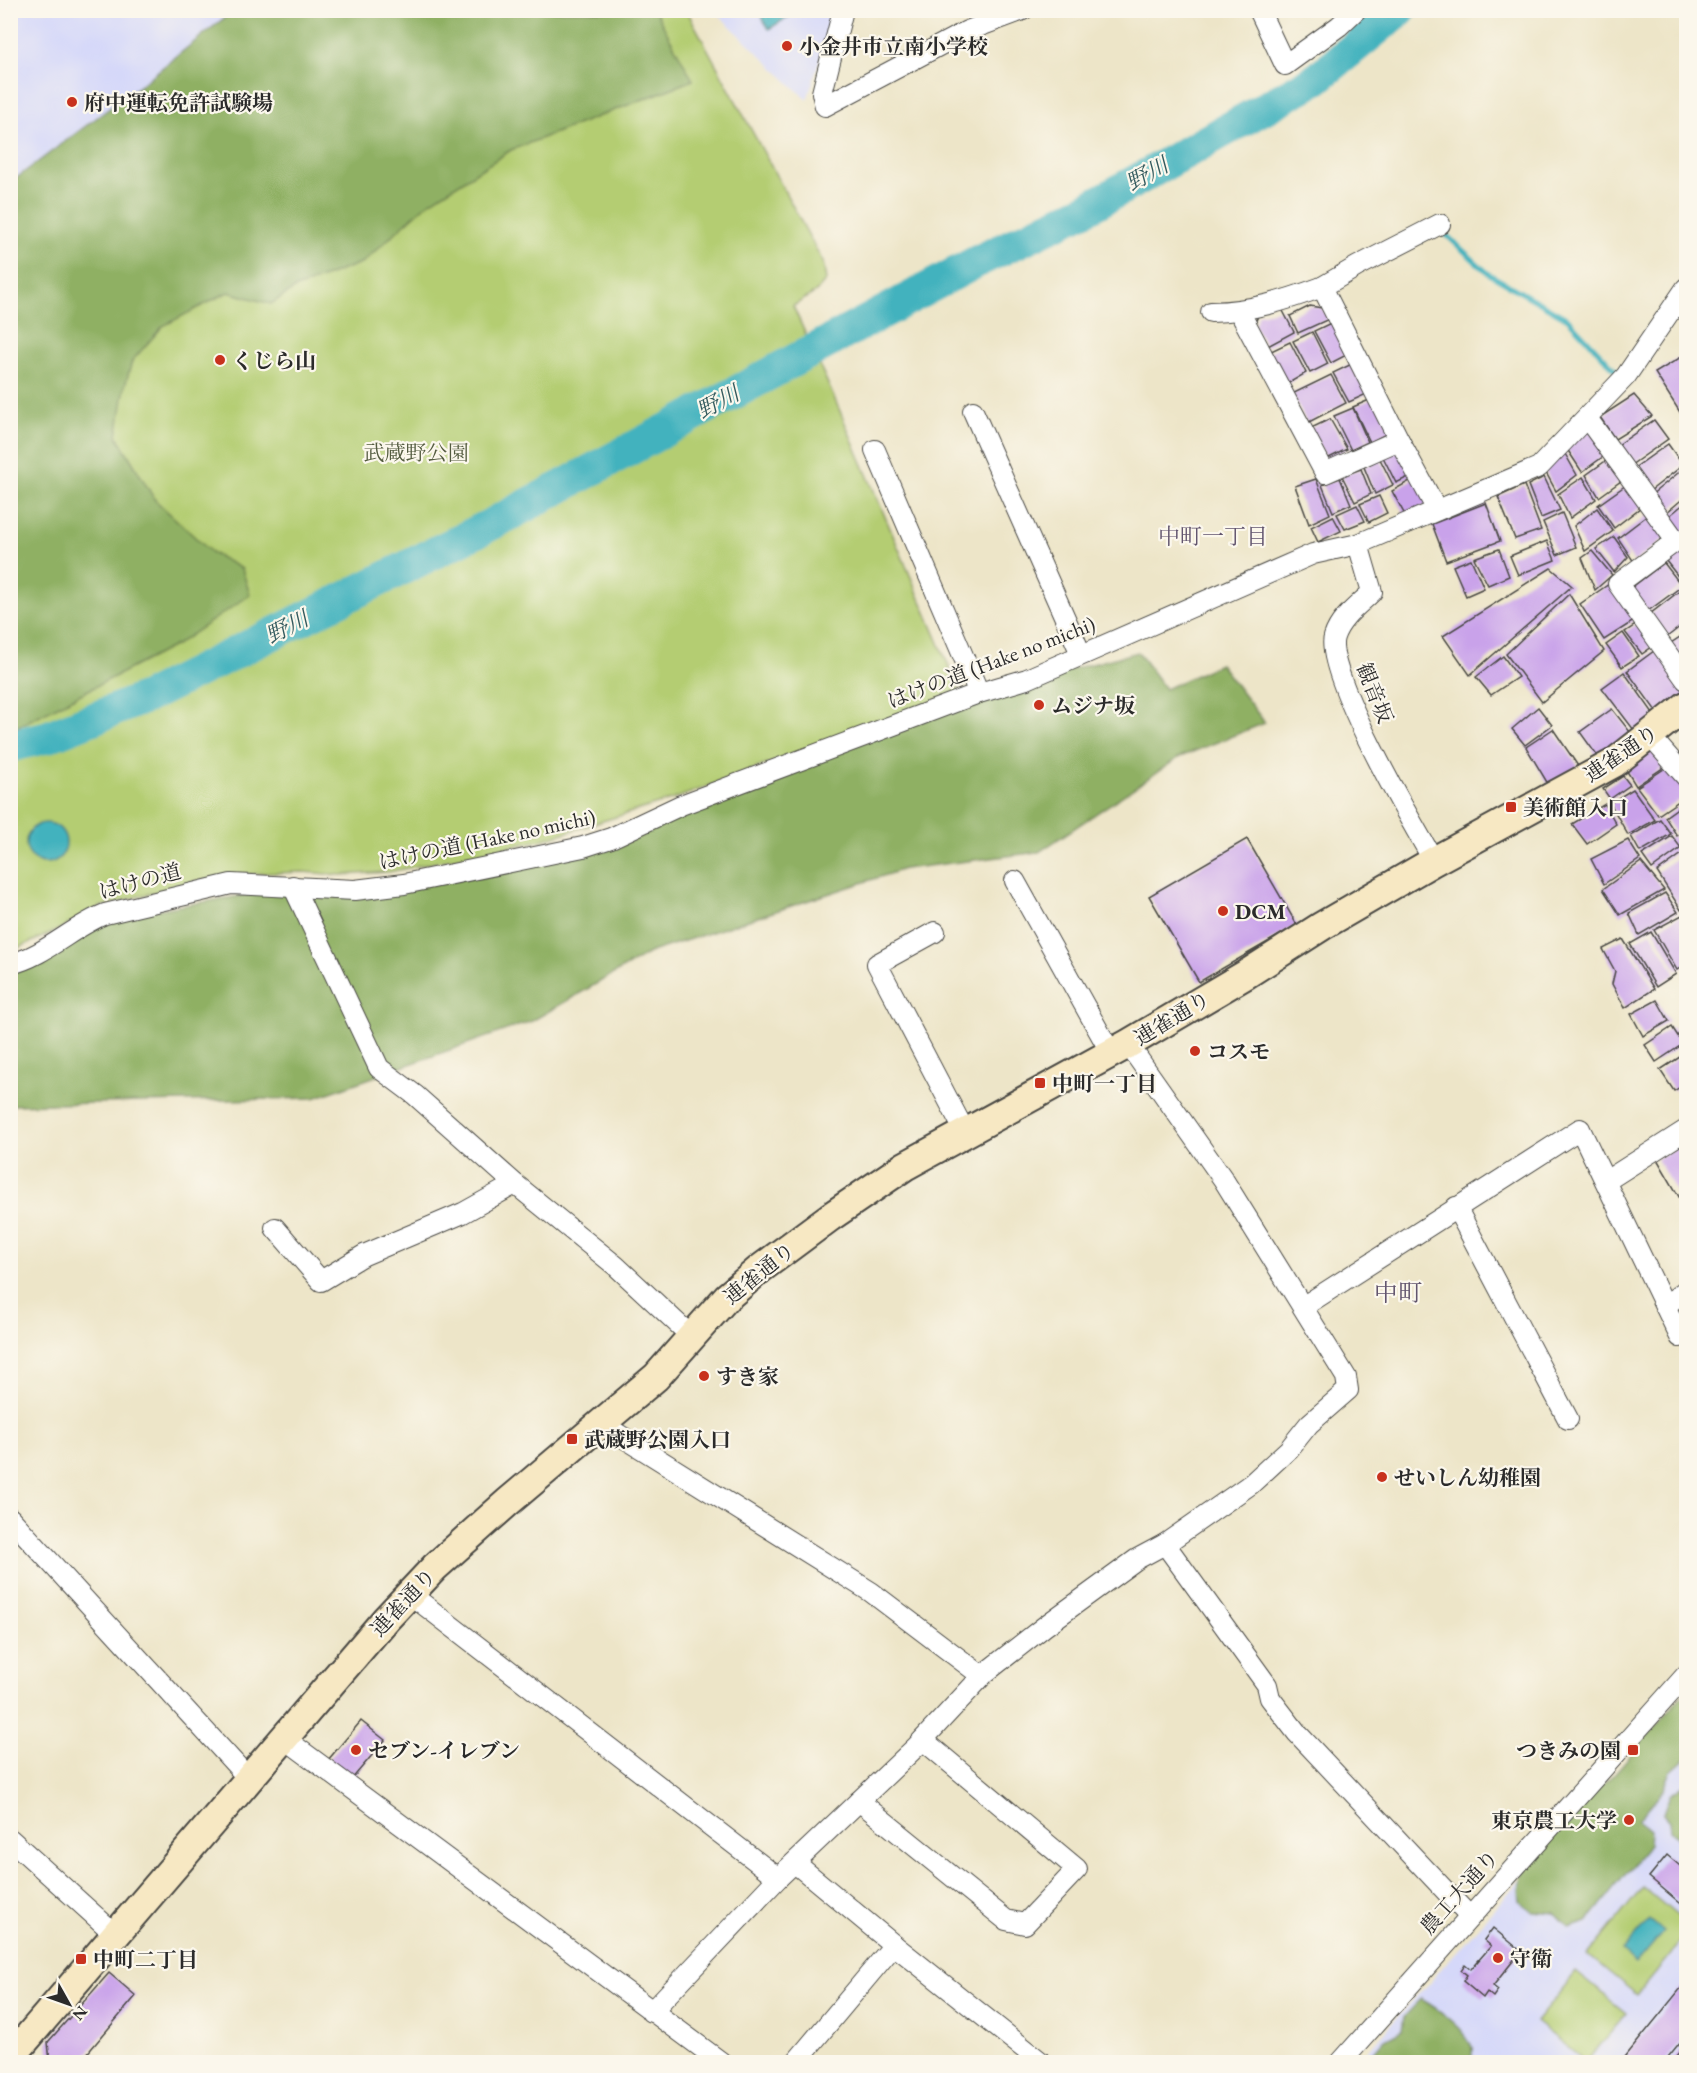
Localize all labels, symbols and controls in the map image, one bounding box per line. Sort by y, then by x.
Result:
place label: 小金井市立南小学校 [799,33,988,60]
marker: 小金井市立南小学校 [780,39,794,53]
place label: 府中運転免許試験場 [84,89,273,116]
marker: 府中運転免許試験場 [65,95,79,109]
water label: 野川 [1121,150,1175,197]
place label: くじら山 [232,347,316,374]
marker: くじら山 [213,353,227,367]
water label: 野川 [692,378,746,425]
park label: 武蔵野公園 [364,439,469,466]
district label: 中町一丁目 [1158,522,1268,551]
water label: 野川 [261,603,315,650]
street label: はけの道 (Hake no michi) [883,610,1099,714]
street label: 観音坂 [1351,659,1399,727]
place label: ムジナ坂 [1051,692,1135,719]
marker: ムジナ坂 [1032,698,1046,712]
street label: 連雀通り [1579,718,1663,788]
place label: 美術館入口 [1523,794,1628,821]
marker: 美術館入口 [1504,800,1518,814]
street label: はけの道 (Hake no michi) [376,803,598,875]
street label: はけの道 [96,857,184,905]
place label: DCM [1235,898,1286,925]
marker: DCM [1216,904,1230,918]
street label: 連雀通り [1129,985,1215,1051]
place label: コスモ [1207,1038,1270,1065]
marker: コスモ [1188,1044,1202,1058]
place label: 中町一丁目 [1052,1070,1157,1097]
marker: 中町一丁目 [1033,1076,1047,1090]
street label: 連雀通り [718,1236,800,1310]
district label: 中町 [1374,1277,1422,1308]
place label: すき家 [716,1363,779,1390]
marker: すき家 [697,1369,711,1383]
place label: 武蔵野公園入口 [584,1426,731,1453]
marker: 武蔵野公園入口 [565,1432,579,1446]
place label: せいしん幼稚園 [1394,1464,1541,1491]
marker: せいしん幼稚園 [1375,1470,1389,1484]
street label: 連雀通り [364,1562,442,1642]
place label: セブン-イレブン [368,1737,520,1764]
place label: つきみの園 [1516,1737,1621,1764]
marker: セブン-イレブン [349,1743,363,1757]
marker: つきみの園 [1626,1743,1640,1757]
place label: 東京農工大学 [1491,1807,1617,1834]
marker: 東京農工大学 [1622,1813,1636,1827]
street label: 農工大通り [1414,1844,1504,1940]
place label: 守衛 [1510,1945,1552,1972]
place label: 中町二丁目 [93,1946,198,1973]
marker: 守衛 [1491,1951,1505,1965]
marker: 中町二丁目 [74,1952,88,1966]
north arrow [39,1974,99,2034]
text: N [68,2002,92,2025]

